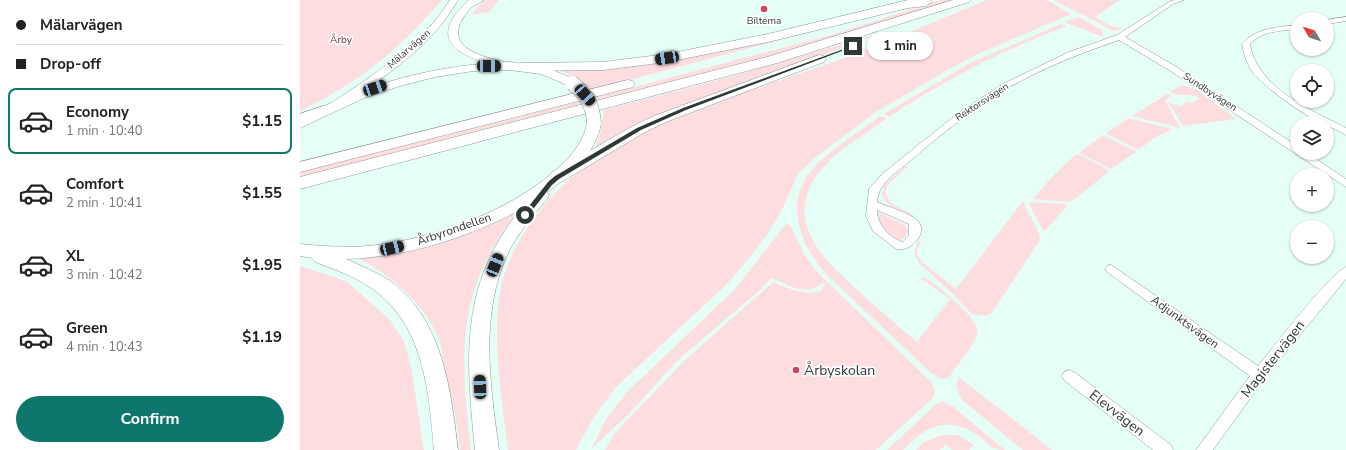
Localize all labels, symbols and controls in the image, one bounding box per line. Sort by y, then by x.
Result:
marker: Biltema [759,4,769,14]
north arrow [1290,12,1334,56]
map controls [1290,12,1334,264]
place label: Biltema [747,14,781,28]
text: Mälarvägen [40,15,122,35]
street label: Mälarvägen [384,26,434,72]
callout: 1 min [867,32,933,60]
park label: Årby [330,33,353,47]
route end [844,37,862,55]
text: 1 min [883,37,917,55]
car [654,50,680,66]
text: Drop-off [40,54,101,74]
car [477,60,501,72]
button: locate [1290,64,1334,108]
street label: Sundbyvägen [1180,69,1240,115]
car [362,78,388,98]
street label: Rektorsvägen [953,79,1011,125]
car [573,82,597,108]
text: Economy [66,102,129,122]
icon: car [18,103,54,139]
text: $1.15 [242,111,282,131]
button: layers [1290,116,1334,160]
text: 1 min · 10:40 [66,122,142,140]
button: + [1290,168,1334,212]
text: Comfort [66,174,123,194]
icon: car [18,175,54,211]
text: $1.55 [242,183,282,203]
text: 2 min · 10:41 [66,194,142,212]
route start [516,206,534,224]
street label: Årbyrondellen [415,209,493,249]
button: − [1290,220,1334,264]
car [379,239,405,257]
text: XL [66,246,85,266]
icon: car [18,247,54,283]
car [485,252,505,278]
text: $1.95 [242,255,282,275]
text: 3 min · 10:42 [66,266,142,284]
street label: Adjunktsvägen [1148,292,1222,352]
street label: Magistervägen [1237,316,1309,402]
text: Green [66,318,108,338]
icon: car [18,319,54,355]
text: $1.19 [242,327,282,347]
text: 4 min · 10:43 [66,338,142,356]
place label: Årbyskolan [804,361,875,380]
marker: Årbyskolan [791,365,801,375]
car [474,375,486,399]
street label: Elevvägen [1085,385,1149,441]
button: Confirm [16,396,284,442]

